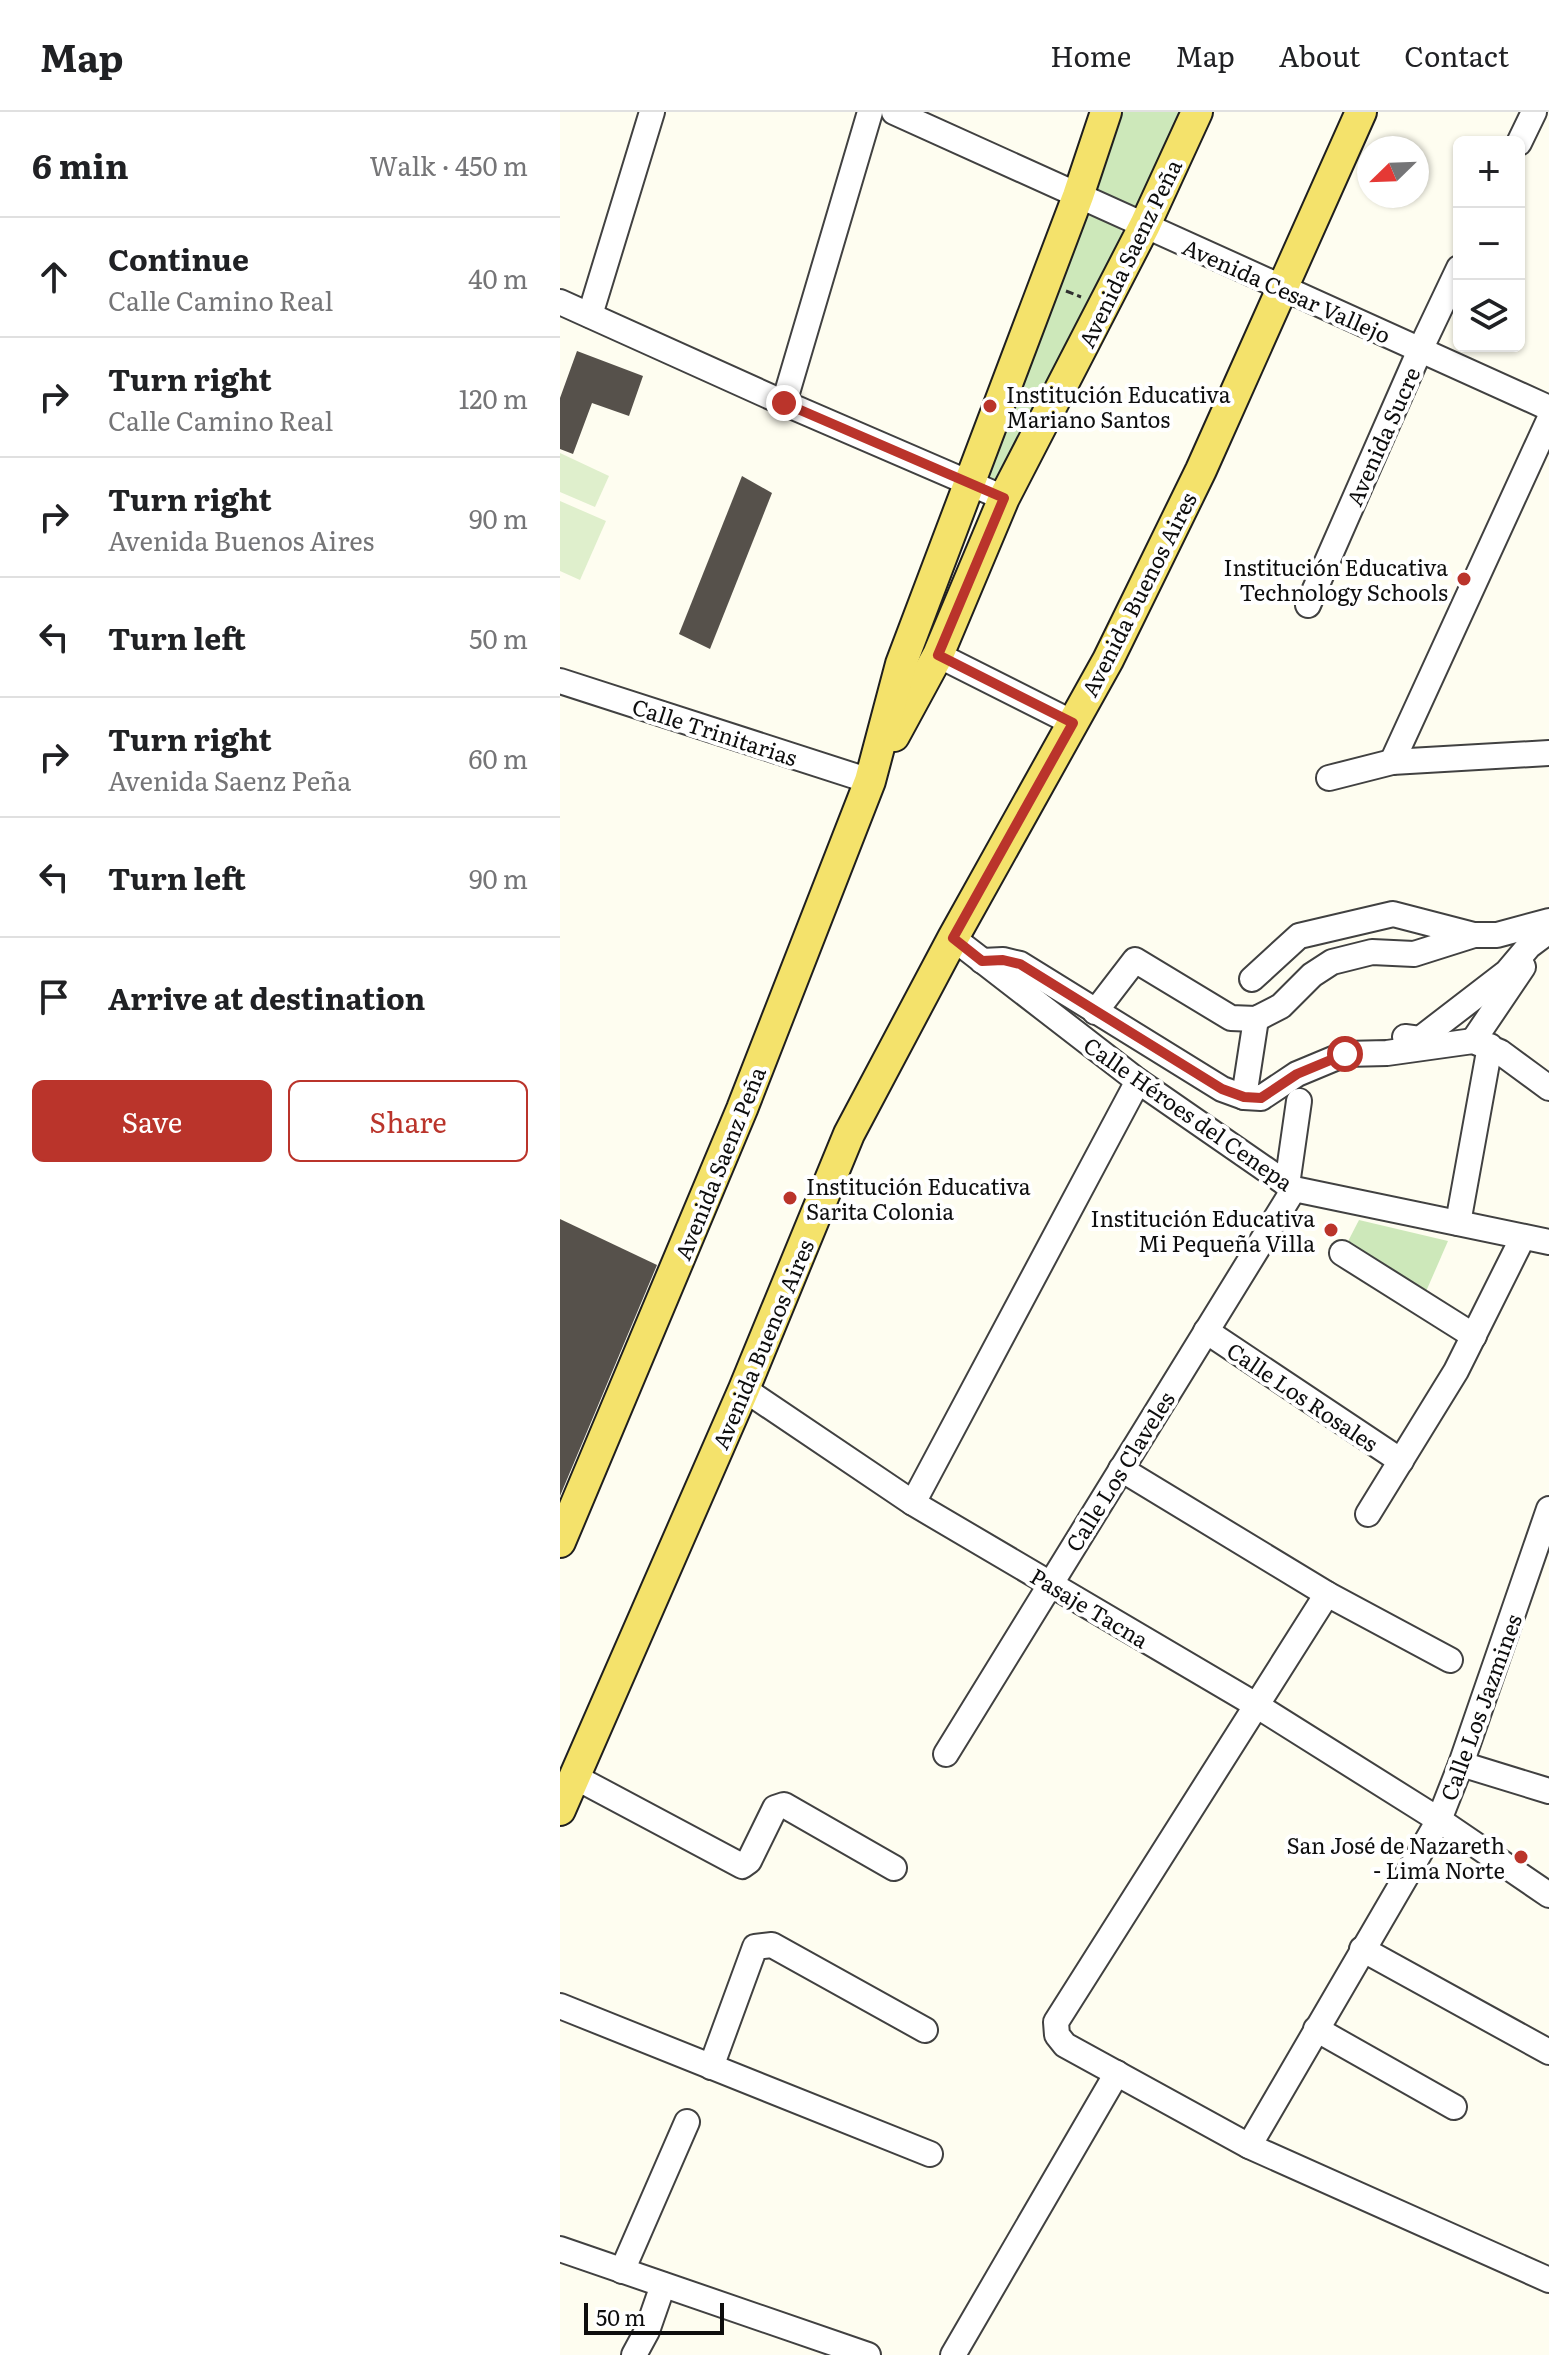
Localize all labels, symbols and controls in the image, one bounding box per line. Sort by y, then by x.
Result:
text: Map [40,27,124,84]
text: Home [1050,34,1131,76]
text: Map [1175,34,1235,76]
text: About [1279,34,1360,76]
text: Contact [1404,34,1509,76]
north arrow [1357,136,1429,208]
map controls [1453,136,1525,352]
button: + [1453,136,1525,208]
text: 6 min [32,139,129,189]
text: Walk · 450 m [369,145,528,184]
street label: Avenida Saenz Peña [1069,153,1189,353]
button: − [1453,208,1525,280]
street label: Avenida Cesar Vallejo [1178,229,1396,351]
text: Continue [108,236,249,280]
icon: ahead [32,255,76,299]
text: 40 m [468,258,528,297]
text: Calle Camino Real [108,280,333,319]
button: layers [1453,280,1525,352]
text: Turn right [108,356,272,400]
street label: Avenida Sucre [1337,361,1427,511]
icon: right [32,375,76,419]
place label: Institución Educativa Mariano Santos [1006,377,1231,435]
text: 120 m [459,378,528,417]
route end [766,385,802,421]
marker: Institución Educativa Mariano Santos [981,397,999,415]
text: Calle Camino Real [108,400,333,439]
text: Turn right [108,476,272,520]
street label: Avenida Buenos Aires [1072,486,1204,702]
icon: right [32,495,76,539]
text: 90 m [469,498,528,537]
text: Avenida Buenos Aires [108,520,374,559]
place label: Institución Educativa Technology Schools [1223,550,1448,608]
marker: Institución Educativa Technology Schools [1455,570,1473,588]
icon: left [32,615,76,659]
text: Turn left [108,615,246,659]
text: 50 m [469,618,528,657]
street label: Calle Trinitarias [628,689,802,773]
text: Turn right [108,716,272,760]
icon: right [32,735,76,779]
text: 60 m [469,738,528,777]
text: Avenida Saenz Peña [108,760,351,799]
icon: left [32,855,76,899]
text: Turn left [108,855,246,899]
text: 90 m [469,858,528,897]
icon: arrive [32,975,76,1019]
text: Arrive at destination [108,975,425,1019]
street label: Calle Héroes del Cenepa [1078,1028,1301,1198]
route start [1327,1036,1363,1072]
street label: Avenida Saenz Peña [665,1061,773,1265]
button: Save [32,1080,272,1162]
button: Share [288,1080,528,1162]
place label: Institución Educativa Sarita Colonia [806,1169,1031,1227]
marker: Institución Educativa Sarita Colonia [781,1189,799,1207]
place label: Institución Educativa Mi Pequeña Villa [1090,1201,1315,1259]
marker: Institución Educativa Mi Pequeña Villa [1322,1221,1340,1239]
street label: Avenida Buenos Aires [703,1234,821,1454]
street label: Calle Los Rosales [1221,1333,1385,1459]
street label: Calle Los Claveles [1056,1384,1182,1558]
street label: Pasaje Tacna [1025,1559,1156,1655]
street label: Calle Los Jazmines [1431,1609,1529,1805]
place label: San José de Nazareth - Lima Norte [1287,1828,1505,1886]
marker: San José de Nazareth - Lima Norte [1512,1848,1530,1866]
scale bar [584,2299,724,2335]
text: 50 m [596,2300,646,2333]

